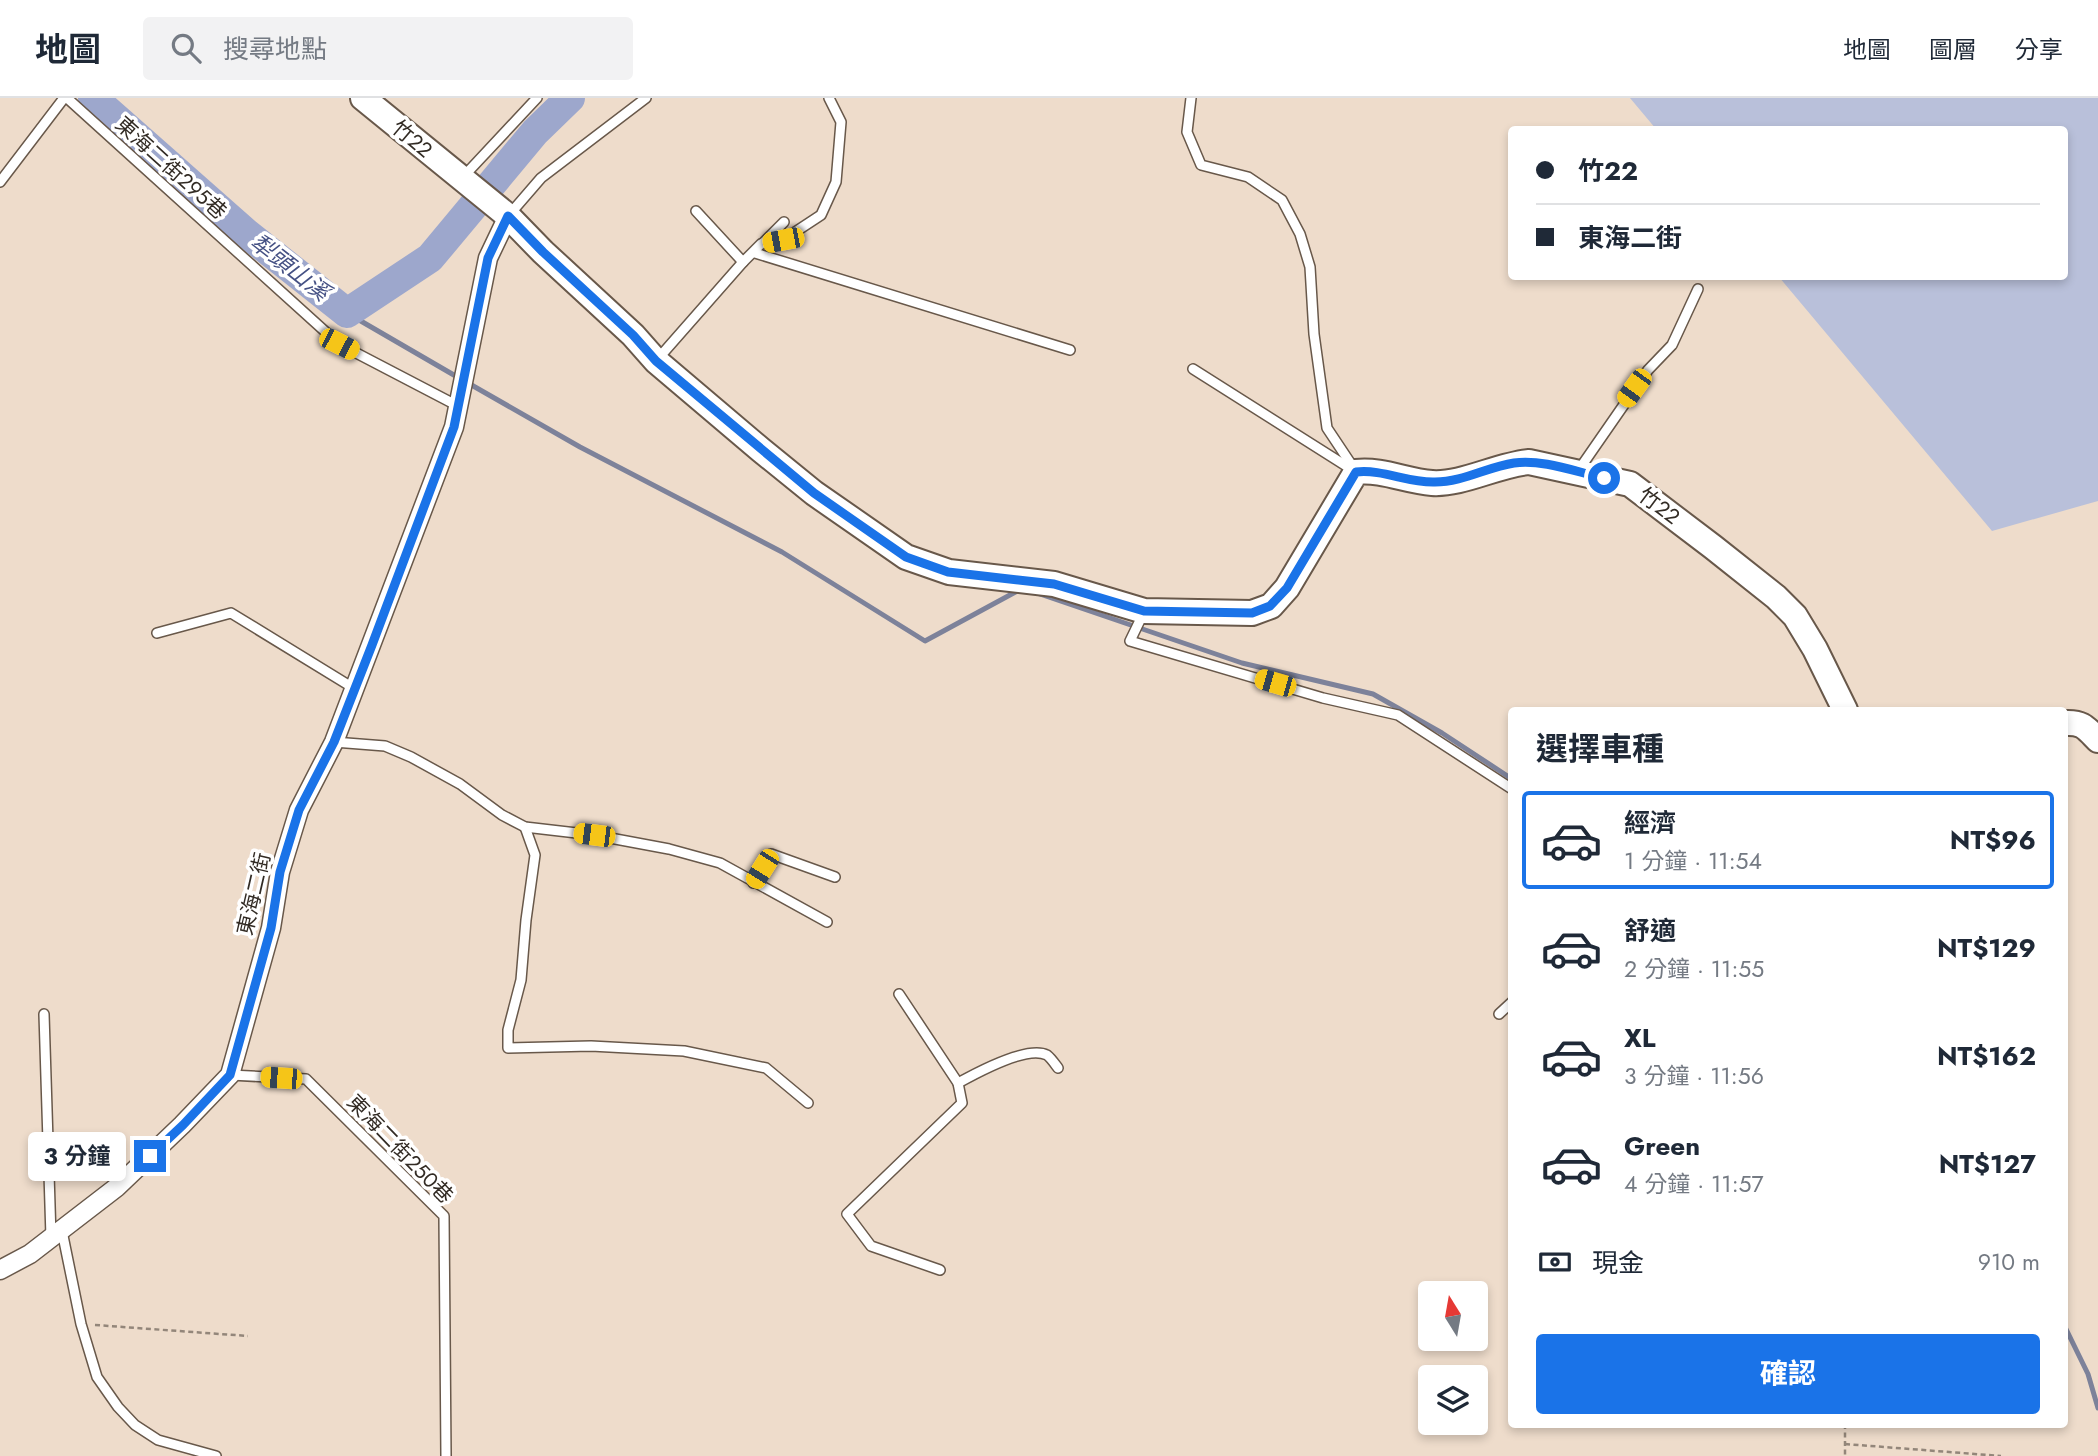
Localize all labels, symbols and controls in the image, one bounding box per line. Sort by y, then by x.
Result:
search box [143,17,633,80]
text: 地圖 [35,26,101,73]
icon: search [167,29,205,67]
text: 搜尋地點 [223,30,327,68]
text: 地圖 [1843,32,1891,67]
text: 圖層 [1929,32,1977,67]
text: 分享 [2015,32,2063,67]
street label: 東海二街295巷 [109,110,233,226]
street label: 竹22 [385,113,439,165]
text: 竹22 [1578,152,1638,190]
text: 東海二街 [1578,219,1682,257]
water label: 犁頭山溪 [243,225,339,311]
car [761,226,806,254]
car [316,325,363,363]
car [1614,365,1655,411]
route start [1588,462,1620,494]
street label: 竹22 [1632,481,1686,531]
car [1252,667,1299,699]
text: 選擇車種 [1536,726,1664,772]
text: 經濟 [1624,804,1676,842]
icon: car [1540,809,1603,872]
text: NT$96 [1950,821,2036,859]
car [572,822,617,848]
text: 1 分鐘 · 11:54 [1624,844,1762,878]
car [742,846,783,892]
street label: 東海二街 [230,850,278,938]
text: 舒適 [1624,912,1676,950]
icon: car [1540,917,1603,980]
text: NT$129 [1937,929,2036,967]
text: 2 分鐘 · 11:55 [1624,952,1764,986]
text: XL [1624,1019,1656,1057]
icon: car [1540,1025,1603,1088]
text: NT$162 [1937,1037,2036,1075]
text: 3 分鐘 · 11:56 [1624,1059,1764,1093]
car [260,1066,303,1090]
street label: 東海二街250巷 [340,1088,460,1210]
text: Green [1624,1127,1700,1165]
callout: 3 分鐘 [27,1132,125,1180]
icon: car [1540,1133,1603,1196]
text: 3 分鐘 [43,1139,111,1173]
route end [134,1140,166,1172]
text: NT$127 [1939,1145,2036,1183]
text: 4 分鐘 · 11:57 [1624,1167,1764,1201]
icon: cash [1536,1243,1574,1281]
text: 現金 [1592,1244,1644,1282]
text: 910 m [1978,1245,2040,1279]
north arrow [1418,1281,1488,1351]
map controls [1418,1281,1488,1435]
button: 確認 [1536,1334,2040,1414]
button: layers [1418,1365,1488,1435]

